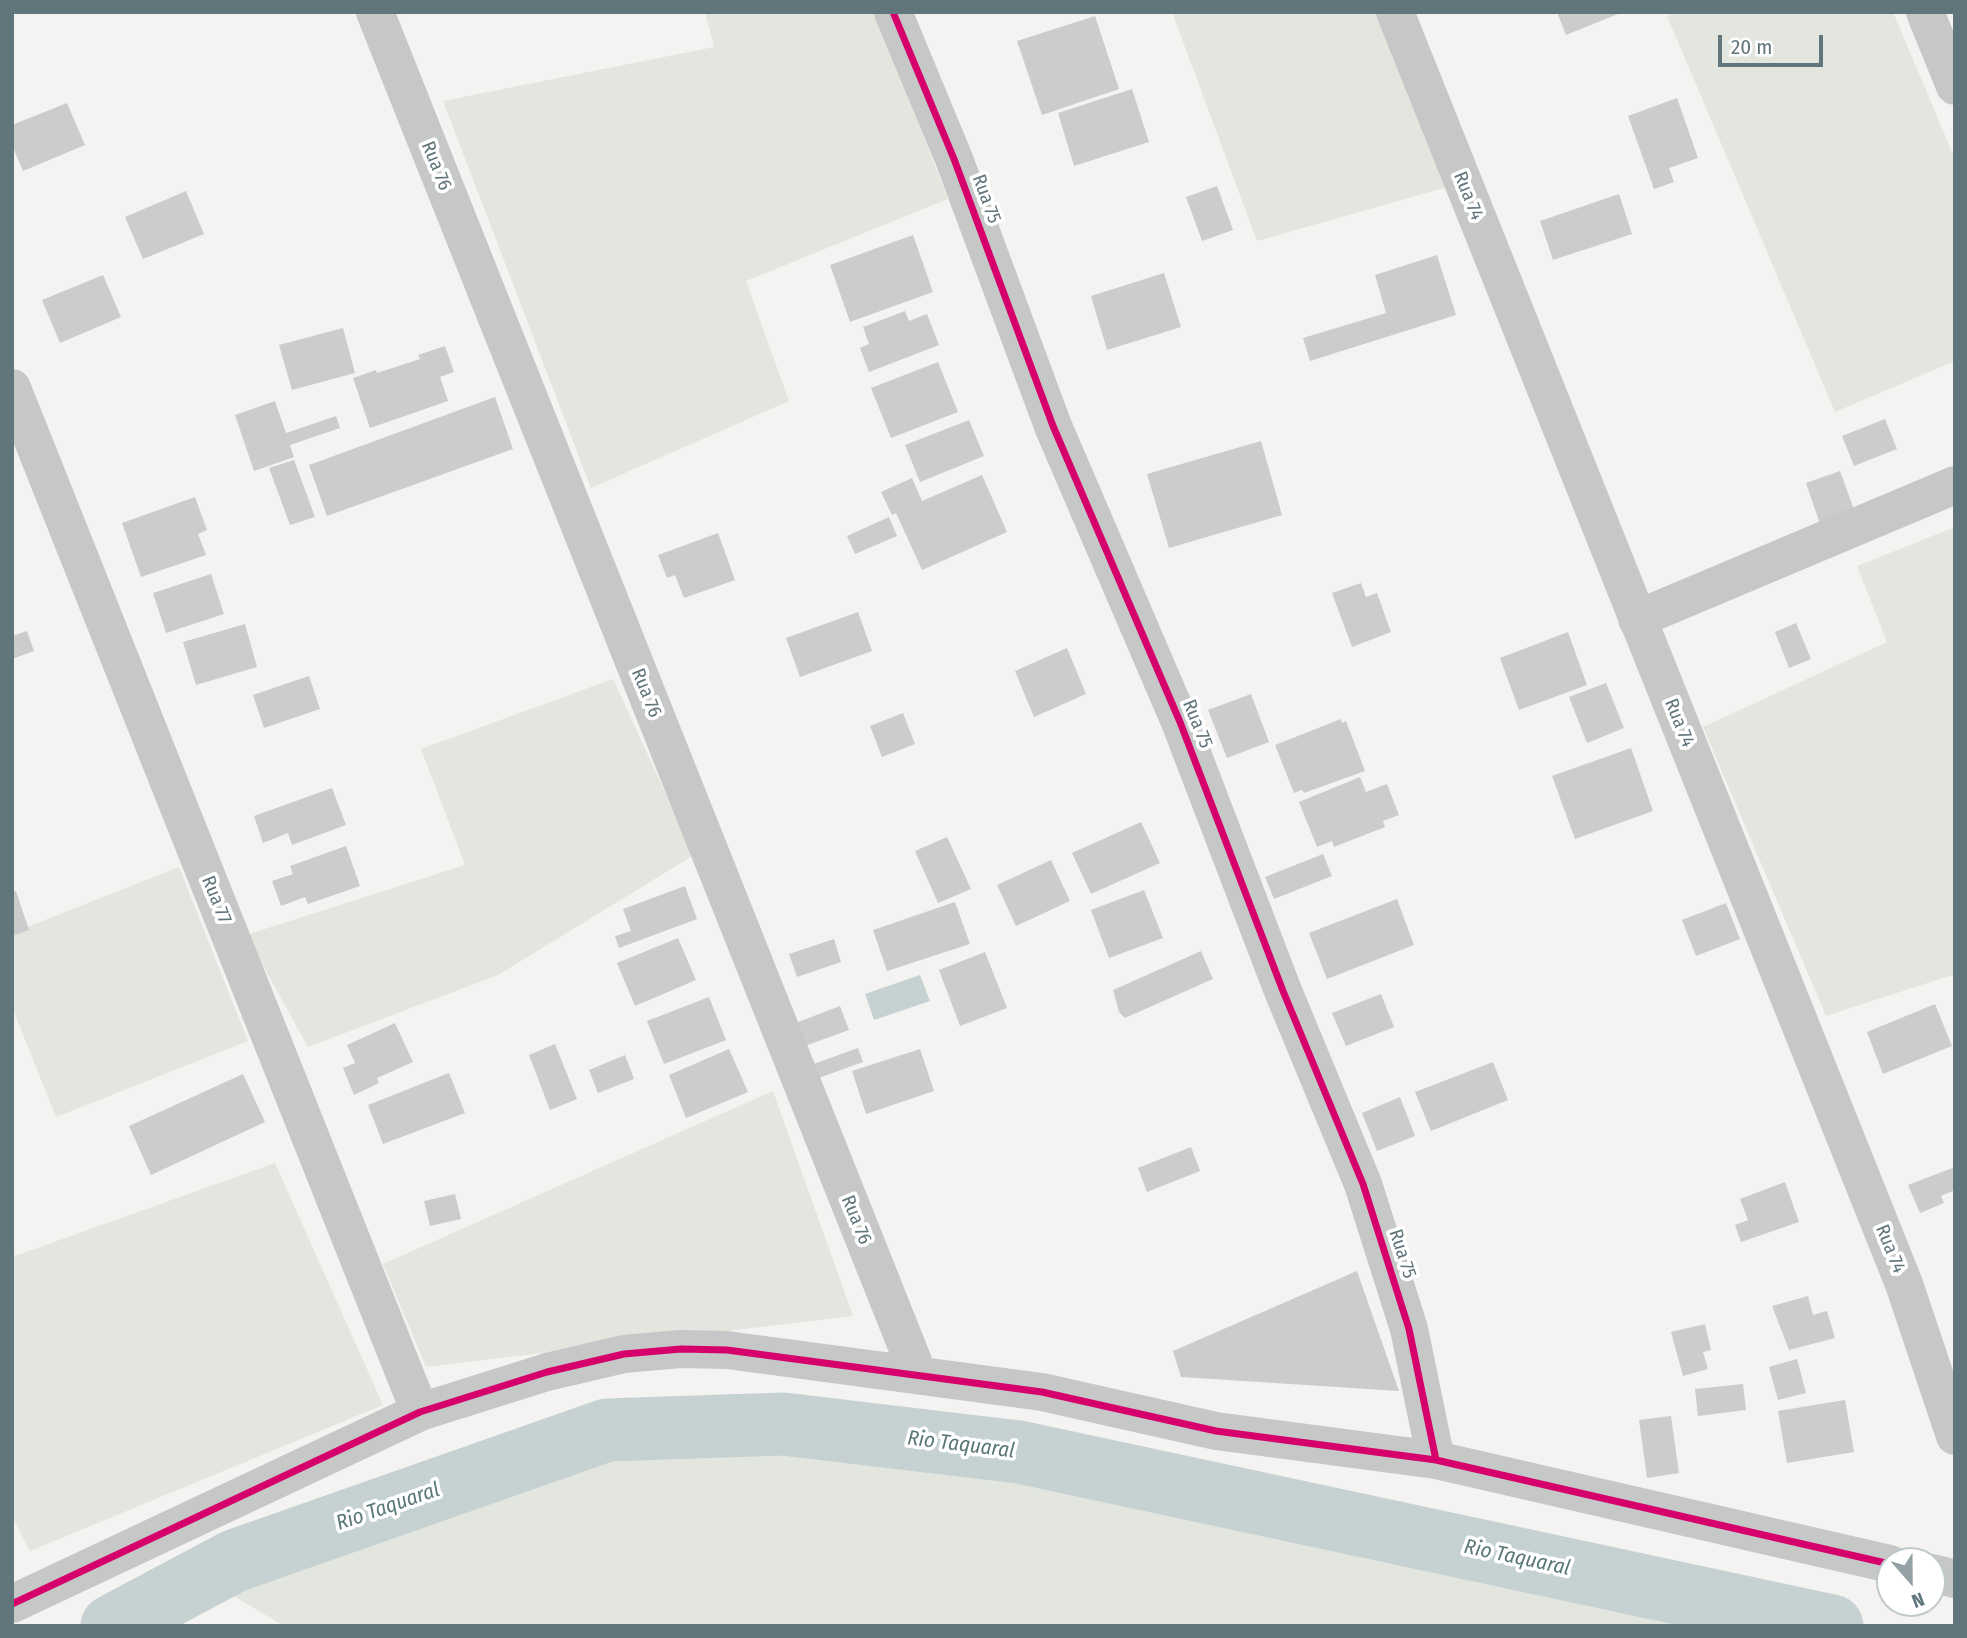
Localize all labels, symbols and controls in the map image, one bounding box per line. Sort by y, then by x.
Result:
scale bar [1722,21,1827,65]
text: 20 m [1731,34,1772,60]
street label: Rua 76 [416,138,456,194]
street label: Rua 74 [1448,168,1488,224]
street label: Rua 75 [967,172,1005,226]
street label: Rua 76 [626,665,666,721]
street label: Rua 74 [1659,695,1699,751]
street label: Rua 75 [1177,696,1217,752]
street label: Rua 77 [196,873,236,927]
street label: Rua 76 [836,1192,876,1248]
street label: Rua 74 [1870,1221,1910,1277]
street label: Rua 75 [1383,1227,1421,1281]
water label: Rio Taquaral [906,1426,1016,1464]
water label: Rio Taquaral [333,1478,443,1536]
water label: Rio Taquaral [1462,1534,1572,1582]
north arrow [1876,1547,1946,1617]
text: N [1909,1587,1927,1613]

